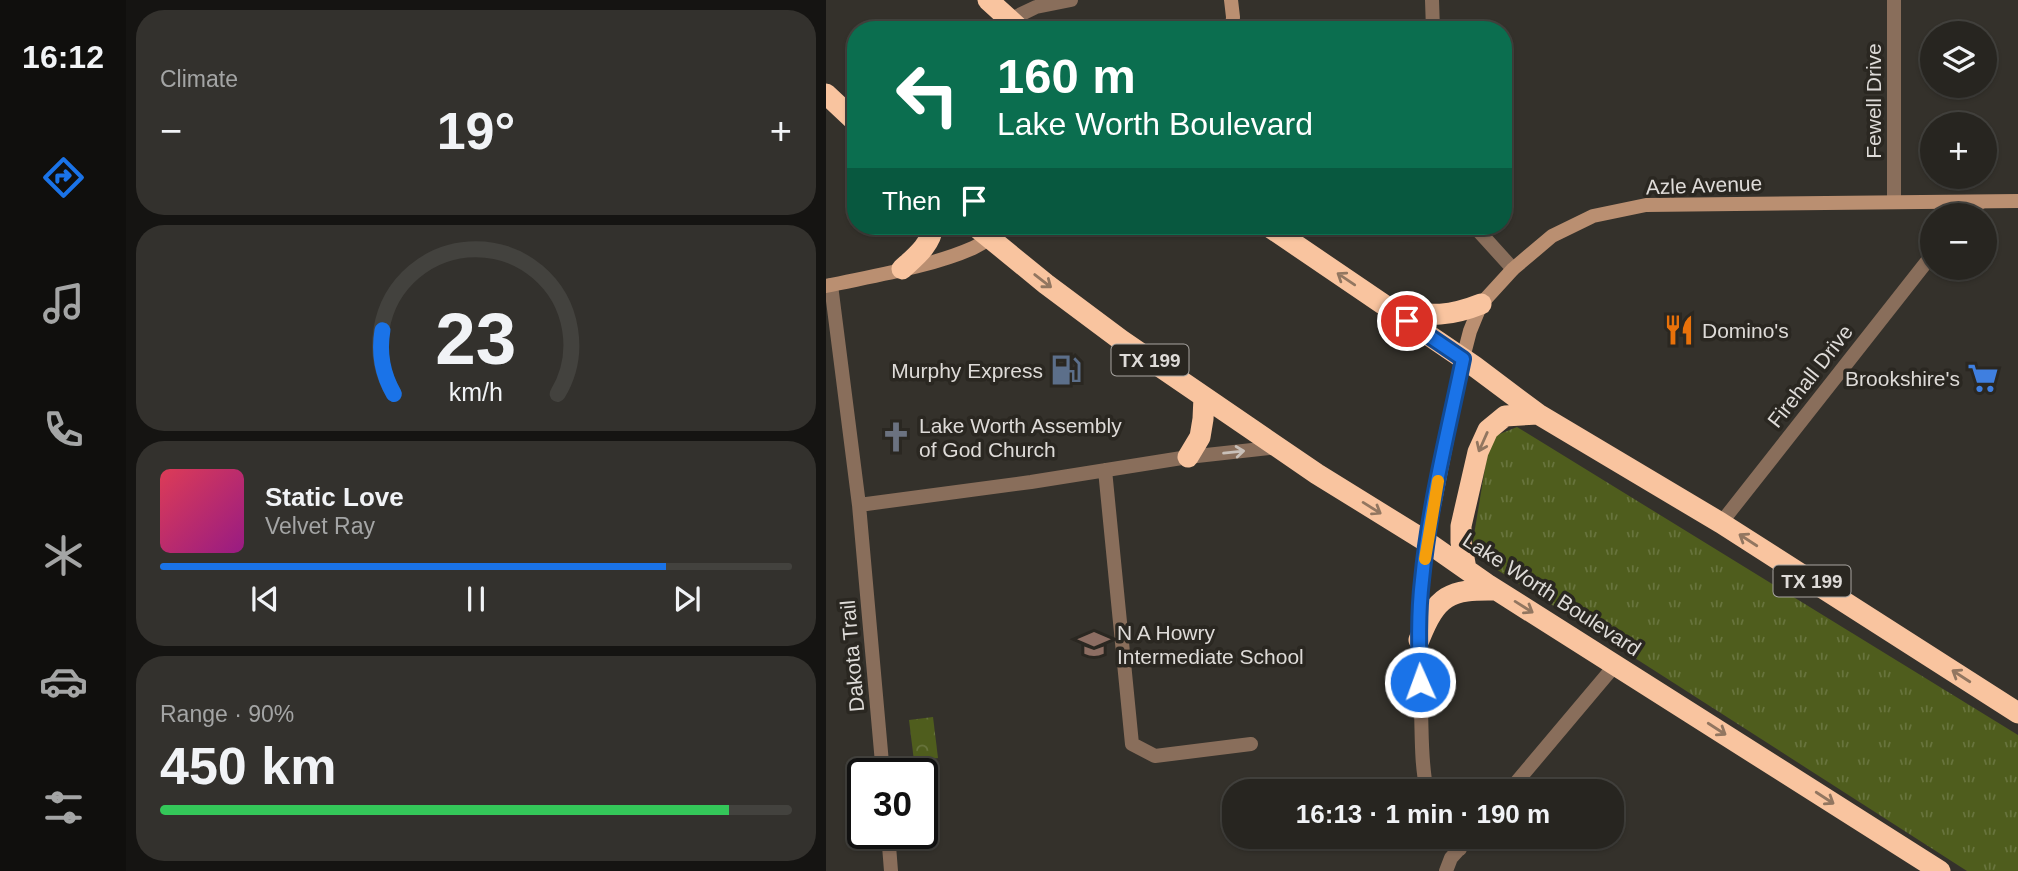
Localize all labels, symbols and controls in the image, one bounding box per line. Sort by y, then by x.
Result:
map controls [1920,21,1997,280]
button: layers [1920,21,1997,98]
text: 16:12 [22,39,104,75]
street label: Fewell Drive [1862,43,1885,159]
icon: left [882,49,973,140]
text: 160 m [997,49,1136,103]
text: Climate [160,66,238,92]
text: 19° [437,102,515,160]
text: Lake Worth Boulevard [997,106,1313,142]
text: − [160,110,182,152]
text: + [770,110,792,152]
button: + [1920,112,1997,189]
icon: directions [39,153,88,202]
street label: Azle Avenue [1645,171,1763,199]
icon: arrive [955,182,993,220]
text: Then [882,186,941,216]
button: − [1920,203,1997,280]
one-way arrow [1336,272,1356,286]
one-way arrow [1033,274,1051,289]
icon: music [39,279,88,328]
pin [1377,291,1437,351]
text: 23 [436,298,516,379]
icon: arrive [1388,302,1426,340]
restaurant icon: Domino's [1662,313,1696,347]
place label: Domino's [1702,319,1789,342]
street label: Firehall Drive [1763,320,1857,432]
road number: TX 199 [1112,344,1188,376]
fuel station icon: Murphy Express [1049,353,1083,387]
place label: Murphy Express [891,359,1043,382]
supermarket icon: Brookshire's [1966,361,2000,395]
place label: Brookshire's [1845,367,1960,390]
text: km/h [449,378,503,406]
icon: phone [39,405,88,454]
place label: Lake Worth Assembly of God Church [919,414,1122,461]
church icon: Lake Worth Assembly of God Church [879,420,913,454]
one-way arrow [1476,430,1489,452]
one-way arrow [1222,446,1244,459]
text: Static Love [265,482,404,512]
one-way arrow [1362,500,1381,515]
text: Velvet Ray [265,513,375,539]
street label: Lake Worth Boulevard [1459,528,1645,660]
icon: climate [39,531,88,580]
one-way arrow [1739,533,1759,547]
road number: TX 199 [1774,566,1850,596]
icon: previous [246,580,284,618]
icon: pause [457,580,495,618]
icon: next [668,580,706,618]
street label: Dakota Trail [836,599,868,713]
one-way arrow [1514,601,1534,615]
place label: N A Howry Intermediate School [1117,621,1304,668]
school or university icon: N A Howry Intermediate School [1077,627,1111,661]
position arrow [1383,645,1457,719]
icon: car [39,657,88,706]
one-way arrow [1951,669,1971,683]
text: Range · 90% [160,701,294,727]
one-way arrow [1706,722,1726,736]
text: 450 km [160,737,336,795]
speed limit sign: 30 [847,758,938,849]
icon: filters [39,783,88,832]
one-way arrow [1815,791,1834,805]
text: 16:13 · 1 min · 190 m [1296,799,1550,829]

